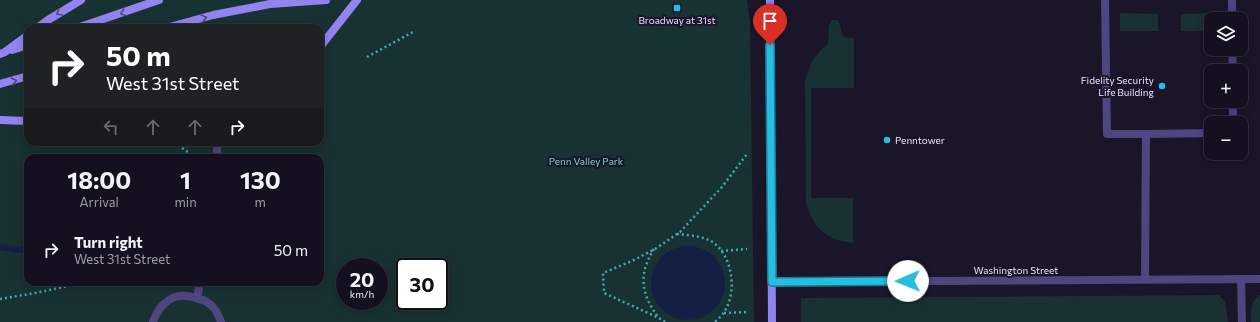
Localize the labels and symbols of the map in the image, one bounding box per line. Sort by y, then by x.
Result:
marker: Broadway at 31st [672,3,682,13]
pin [753,4,787,45]
one-way arrow [119,8,126,16]
one-way arrow [56,9,63,16]
one-way arrow [200,14,207,23]
place label: Broadway at 31st [638,14,716,26]
place label: Fidelity Security Life Building [1081,74,1155,98]
one-way arrow [11,77,17,85]
marker: Fidelity Security Life Building [1157,81,1167,91]
place label: Penntower [895,134,945,146]
marker: Penntower [882,135,892,145]
park label: Penn Valley Park [549,155,624,167]
speed limit sign: 30 [396,258,448,310]
position arrow [887,260,929,302]
street label: Washington Street [974,264,1058,276]

